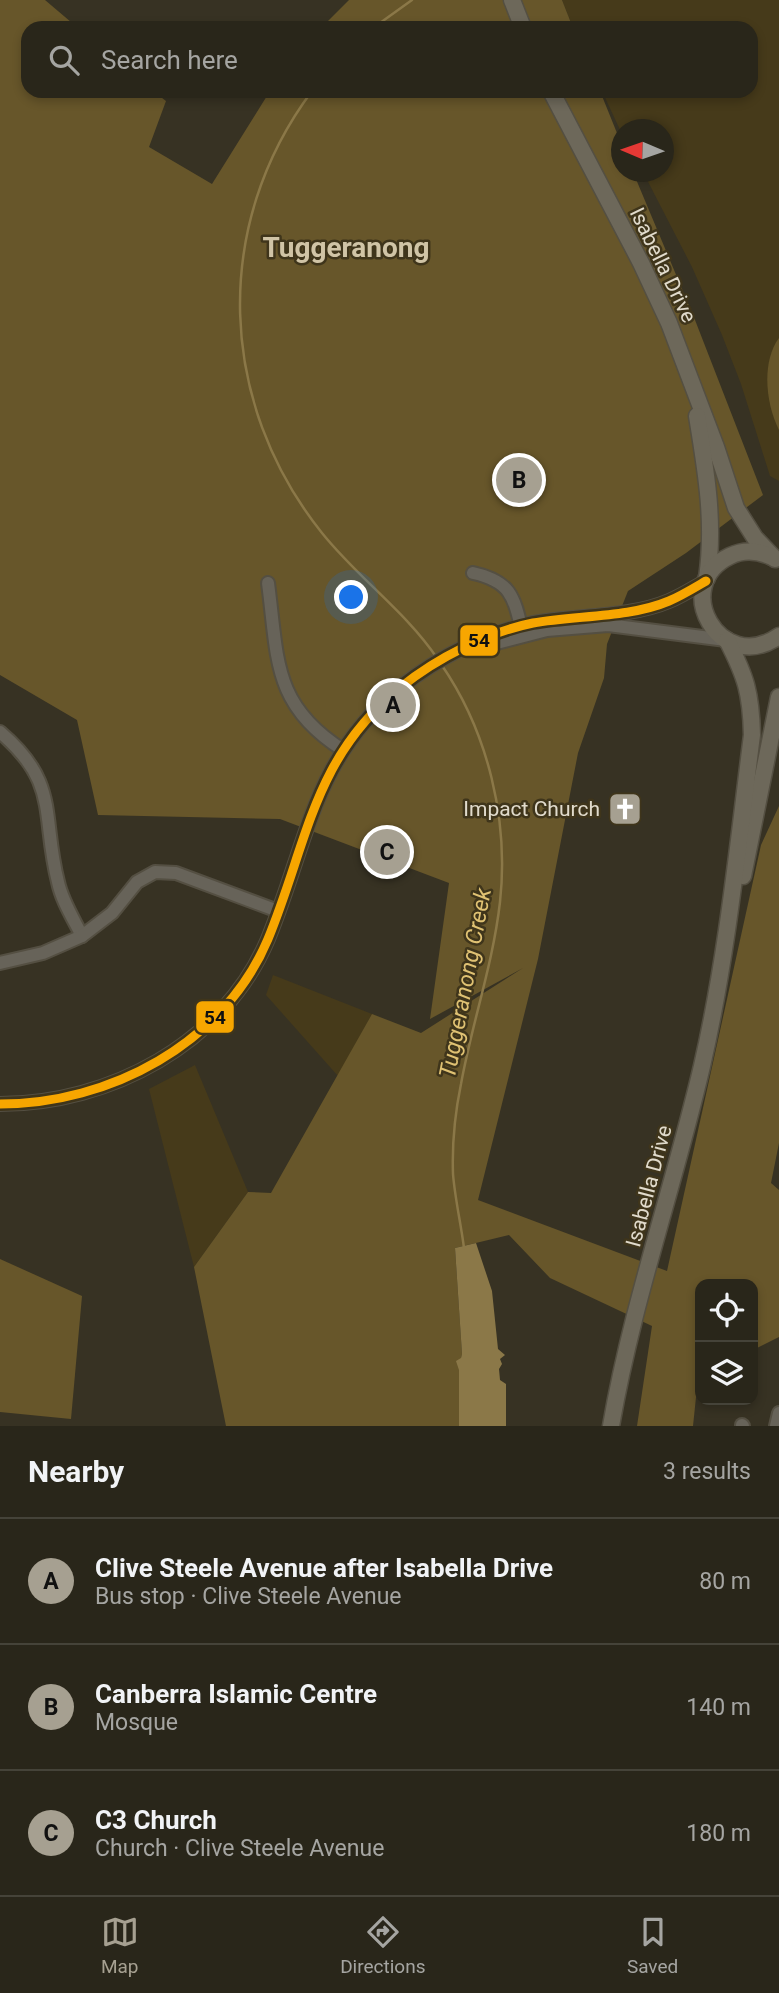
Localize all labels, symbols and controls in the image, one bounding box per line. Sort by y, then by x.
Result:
search box [21,21,758,98]
icon: search [45,41,83,79]
text: Search here [101,45,238,75]
north arrow [611,119,674,182]
street label: Isabella Drive [625,204,701,326]
district label: Tuggeranong [262,231,430,264]
pin: B [496,454,542,506]
your location [334,580,368,614]
line badge: 54 [459,624,499,657]
text: 54 [468,629,490,652]
pin: A [370,679,416,731]
church icon: Impact Church [606,790,644,828]
place label: Impact Church [463,797,600,821]
pin: C [364,826,410,878]
water label: Tuggeranong Creek [434,885,497,1080]
line badge: 54 [195,1000,235,1034]
text: 54 [204,1006,226,1029]
street label: Isabella Drive [621,1123,677,1249]
map controls [695,1279,758,1405]
button: locate [695,1279,758,1342]
button: layers [695,1342,758,1405]
text: Nearby [28,1454,124,1489]
text: 3 results [663,1458,751,1485]
text: Clive Steele Avenue after Isabella Drive [95,1553,553,1583]
text: A [43,1568,59,1595]
text: 80 m [699,1568,751,1595]
text: Bus stop · Clive Steele Avenue [95,1583,402,1610]
text: Canberra Islamic Centre [95,1679,377,1709]
text: B [44,1694,58,1721]
text: 140 m [686,1694,751,1721]
text: Mosque [95,1709,178,1736]
text: C3 Church [95,1805,217,1835]
text: C [43,1820,59,1847]
text: 180 m [686,1820,751,1847]
text: Church · Clive Steele Avenue [95,1835,384,1862]
tab: Map [101,1913,139,1978]
tab: Directions [340,1913,425,1978]
tab: Saved [627,1913,678,1978]

